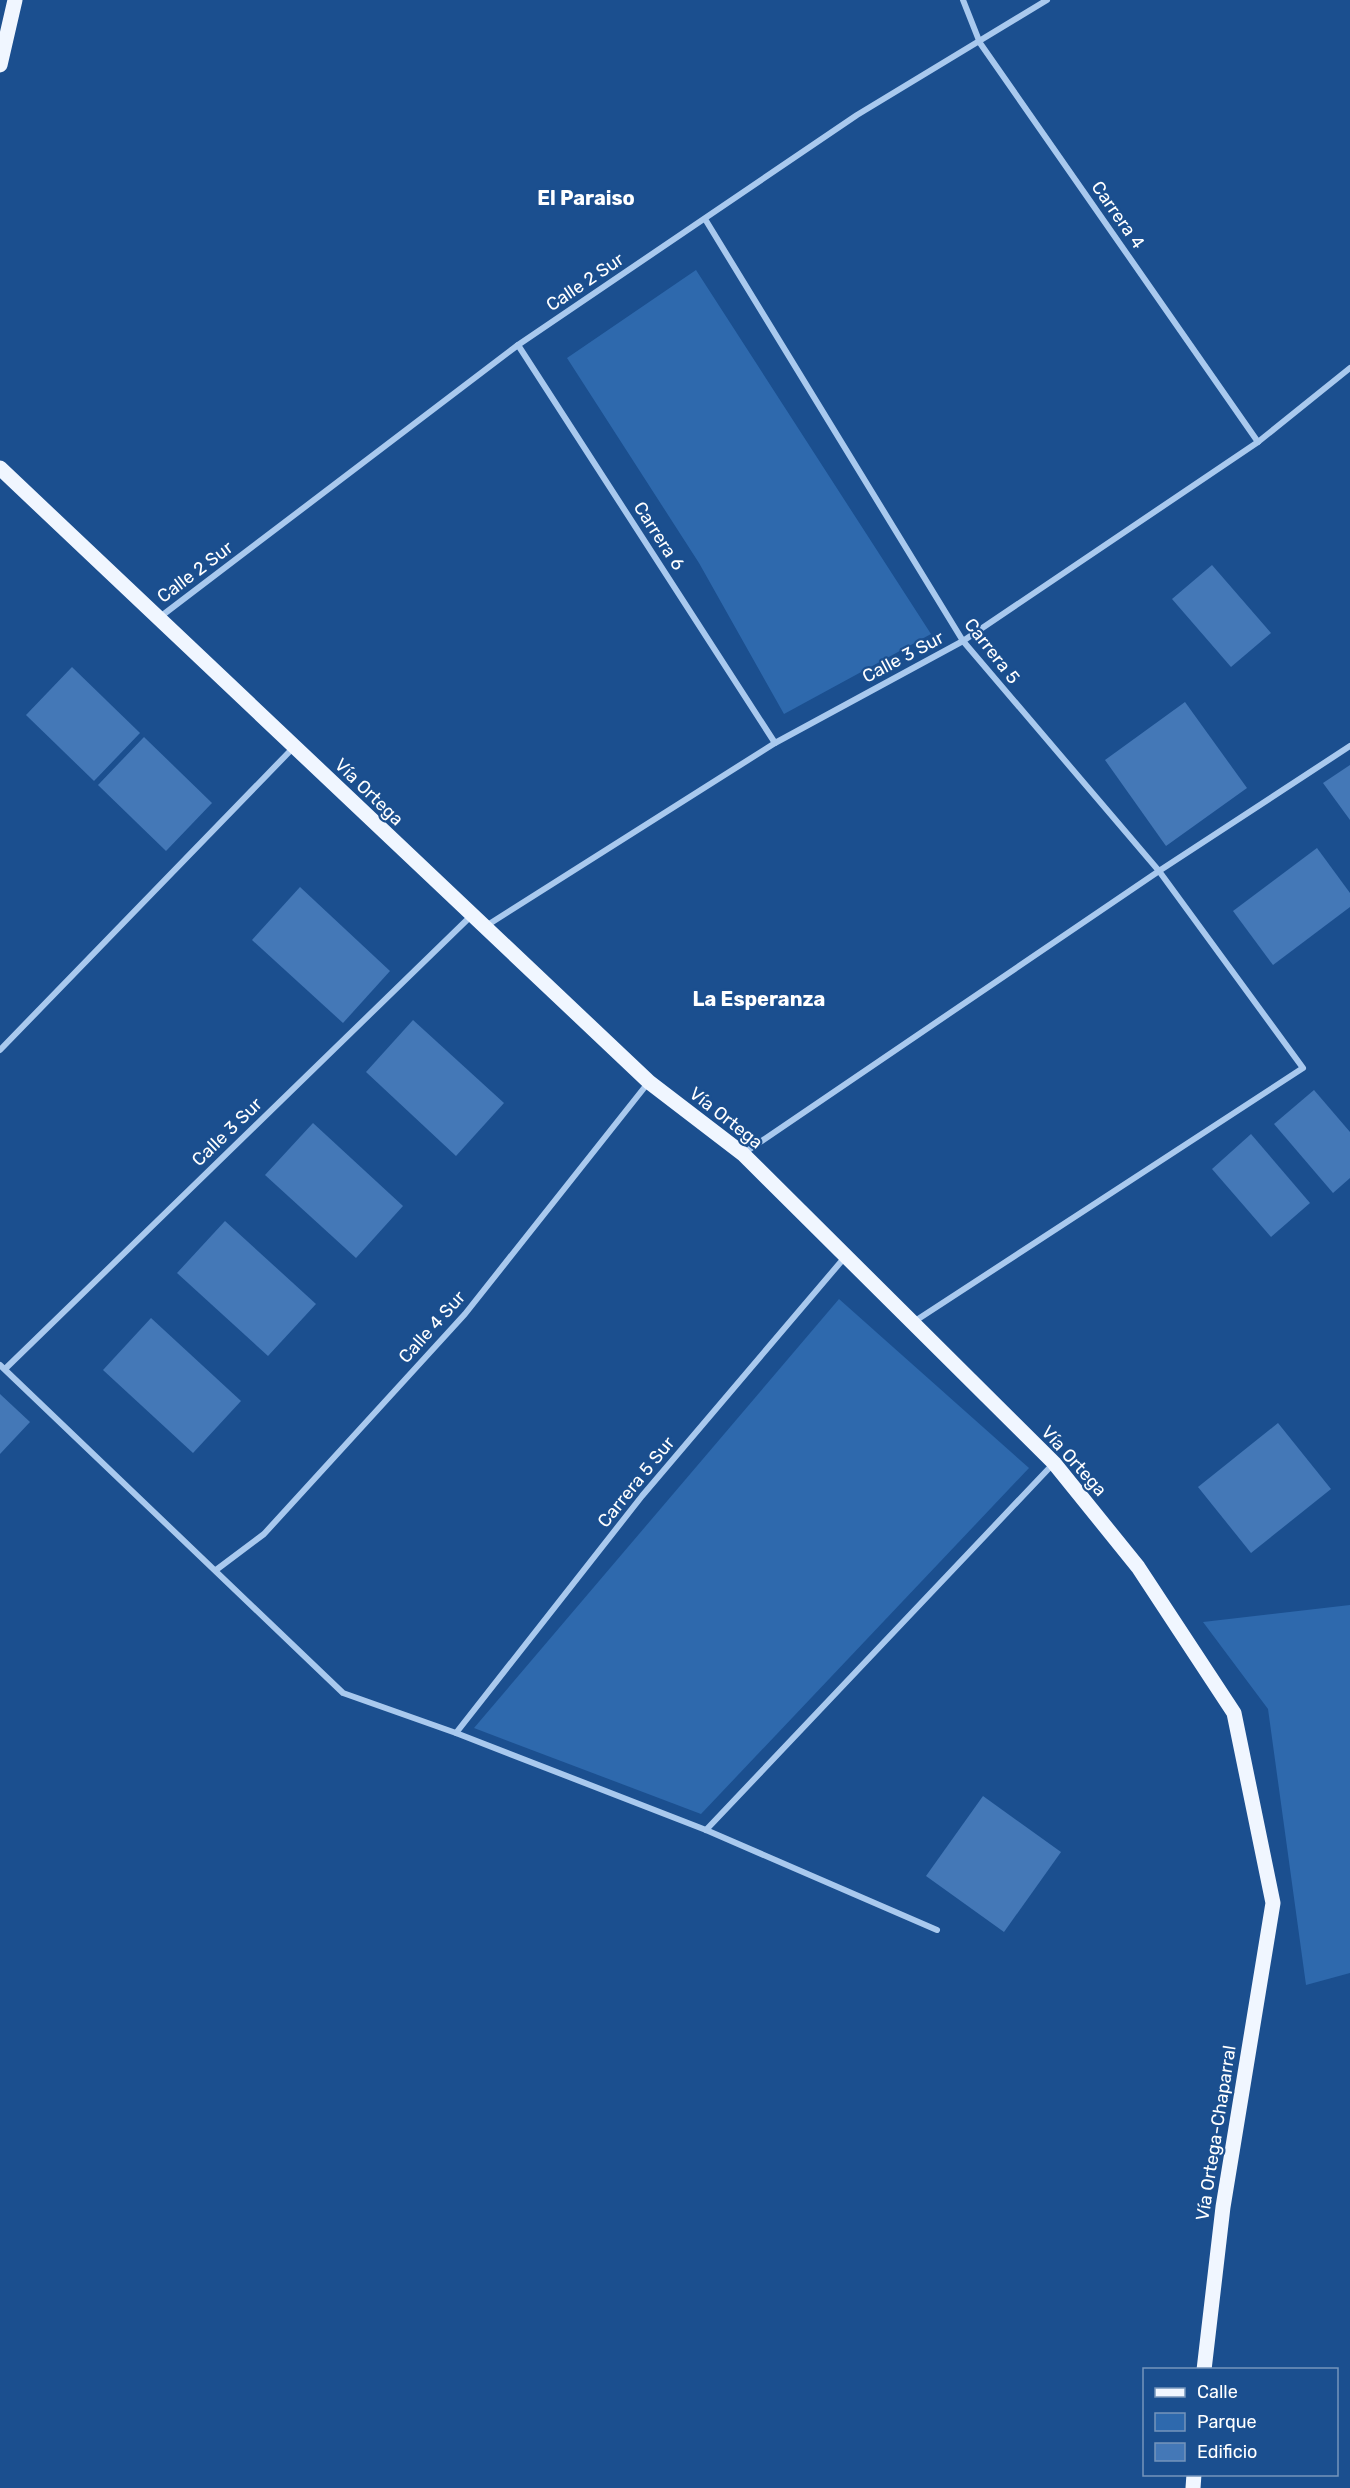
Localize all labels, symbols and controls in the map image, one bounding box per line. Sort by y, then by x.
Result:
street label: Carrera 4 [1087,177,1149,253]
district label: El Paraiso [537,186,635,210]
street label: Calle 2 Sur [542,248,628,316]
street label: Carrera 6 [629,498,689,575]
street label: Calle 2 Sur [153,536,237,608]
street label: Carrera 5 [960,614,1024,688]
street label: Calle 3 Sur [858,626,948,688]
street label: Vía Ortega [330,754,408,830]
district label: La Esperanza [693,987,825,1011]
street label: Vía Ortega [685,1082,767,1154]
street label: Calle 3 Sur [187,1093,267,1171]
street label: Calle 4 Sur [394,1286,470,1368]
street label: Vía Ortega [1037,1421,1111,1501]
street label: Carrera 5 Sur [593,1432,679,1532]
street label: Vía Ortega-Chaparral [1191,2044,1241,2222]
legend [1143,2368,1338,2476]
text: Calle [1197,2381,1238,2403]
text: Parque [1197,2411,1257,2433]
text: Edificio [1197,2441,1257,2463]

